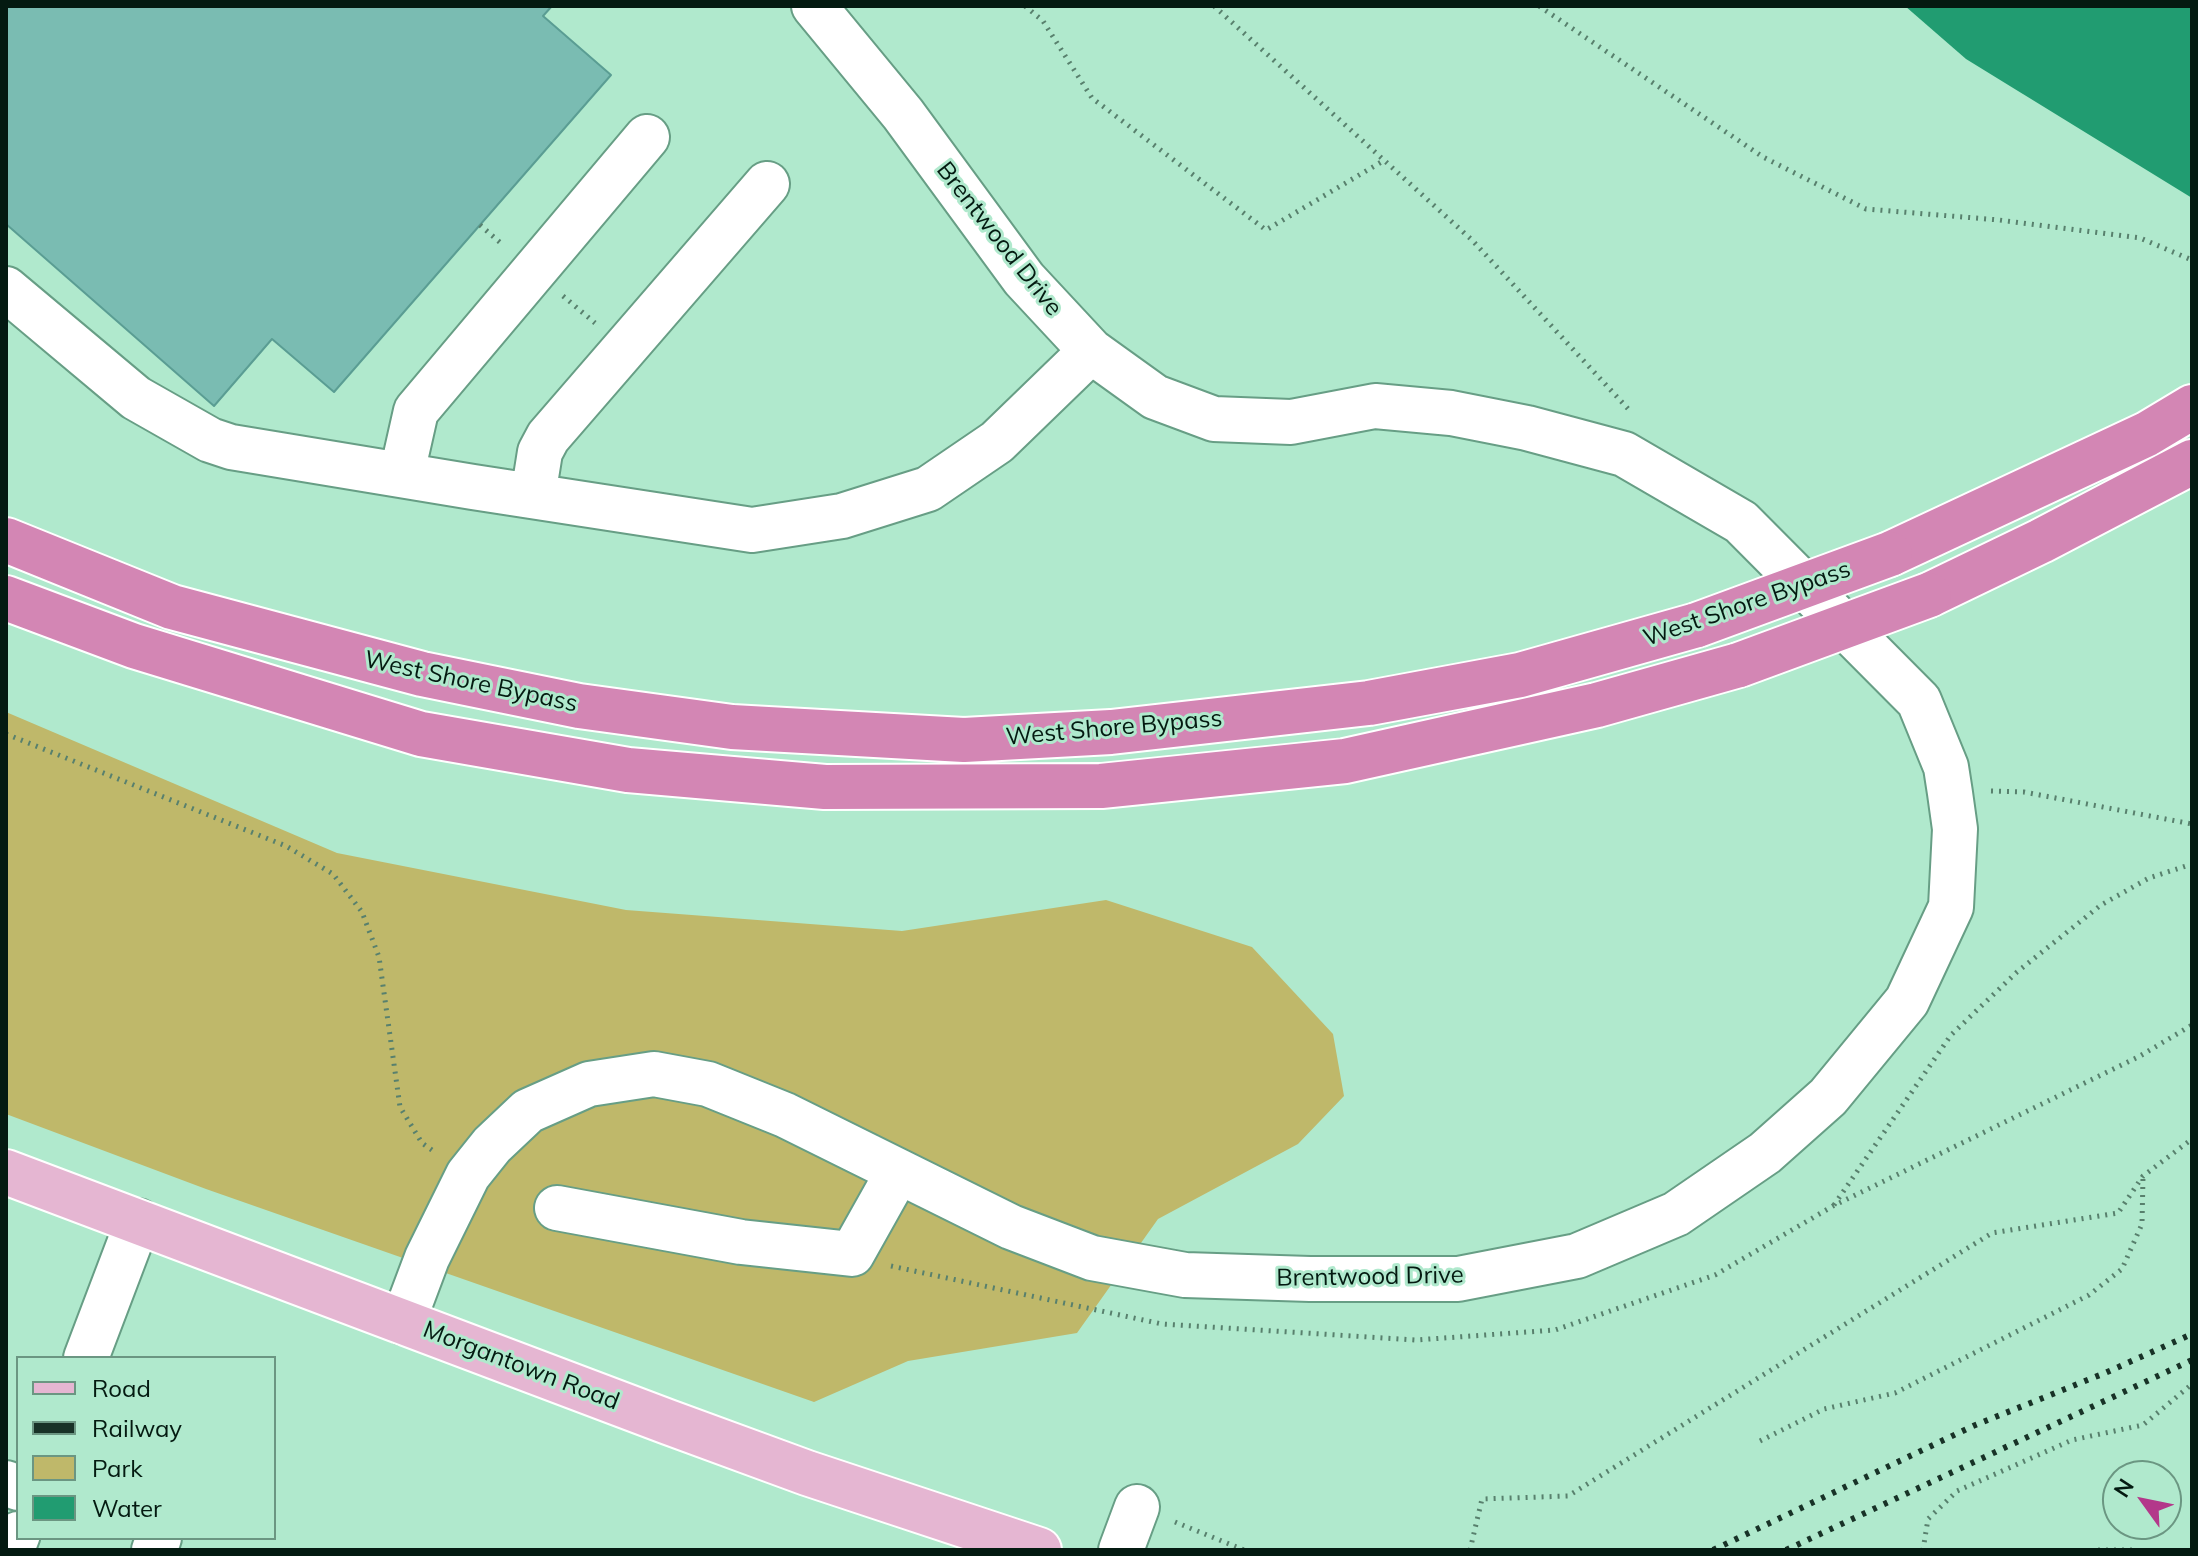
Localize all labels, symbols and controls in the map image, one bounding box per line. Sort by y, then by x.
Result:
street label: Brentwood Drive [930,156,1068,322]
street label: West Shore Bypass [1640,555,1854,653]
street label: West Shore Bypass [362,645,580,719]
street label: West Shore Bypass [1005,704,1223,752]
street label: Brentwood Drive [1276,1261,1464,1293]
street label: Morgantown Road [419,1315,623,1417]
legend [16,1356,276,1540]
text: Road [92,1373,151,1403]
text: Railway [92,1413,182,1443]
text: Park [92,1453,143,1483]
north arrow [2102,1460,2182,1540]
text: N [2107,1473,2140,1503]
text: Water [92,1493,162,1523]

